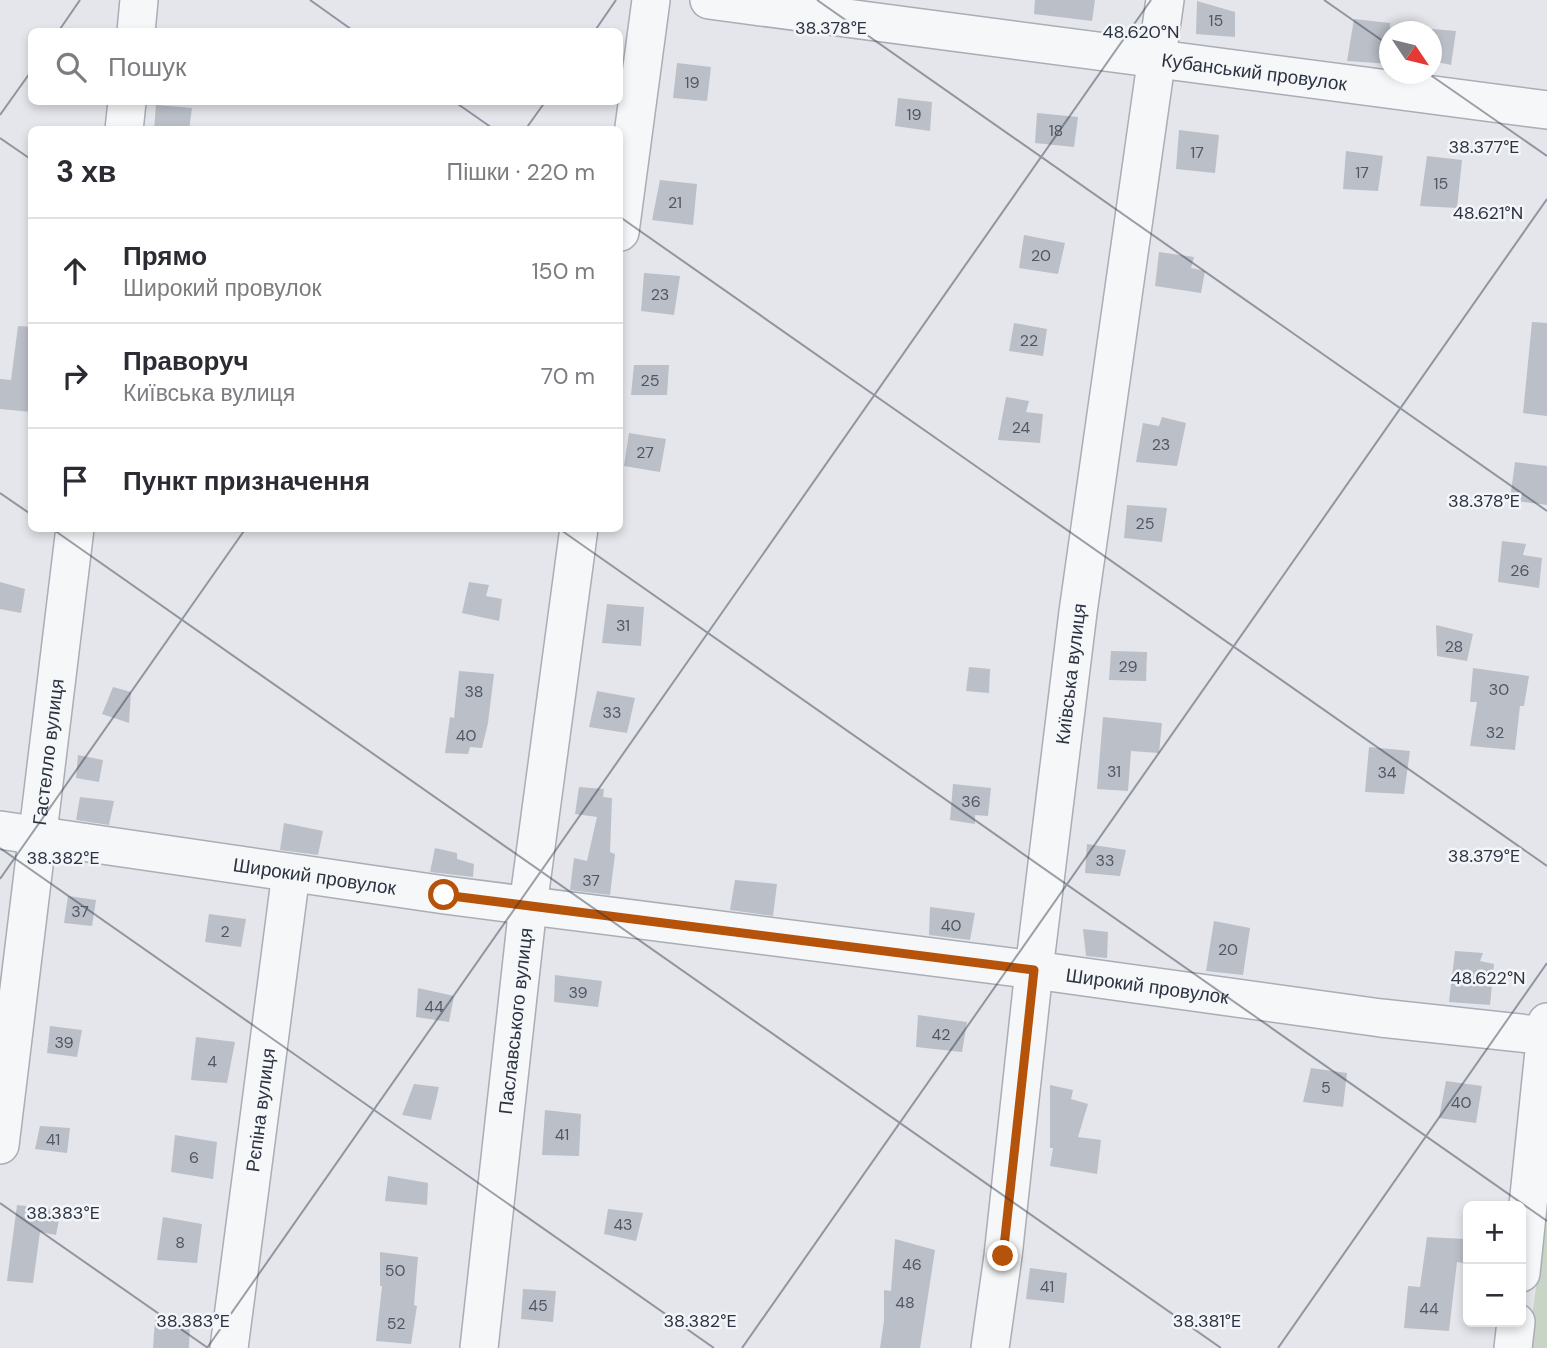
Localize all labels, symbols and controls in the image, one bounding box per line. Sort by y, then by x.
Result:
house number: 15 [1209,10,1223,31]
text: 38.378°E [795,16,867,40]
text: 48.620°N [1103,20,1179,44]
north arrow [1379,21,1442,84]
search box [28,28,623,105]
street label: Кубанський провулок [1160,47,1349,96]
icon: search [52,48,90,86]
text: Пошук [108,50,186,84]
house number: 19 [684,72,700,93]
house number: 19 [906,104,922,125]
house number: 18 [1049,120,1063,141]
text: 38.377°E [1448,135,1520,159]
house number: 17 [1190,142,1204,163]
text: 3 хв [56,152,116,191]
text: Пішки · 220 m [447,157,595,187]
house number: 17 [1355,162,1369,183]
house number: 15 [1434,173,1448,194]
house number: 21 [668,192,682,213]
text: 48.621°N [1453,201,1523,225]
text: Прямо [123,239,207,273]
house number: 20 [1031,245,1051,266]
icon: ahead [56,252,94,290]
text: 150 m [531,256,595,286]
text: Широкий провулок [123,273,322,303]
house number: 23 [651,284,669,305]
house number: 22 [1020,330,1038,351]
text: Праворуч [123,344,249,378]
icon: right [56,357,94,395]
text: 70 m [541,361,595,391]
house number: 25 [641,370,659,391]
text: Київська вулиця [123,378,295,408]
house number: 24 [1012,417,1031,438]
house number: 23 [1152,434,1170,455]
house number: 27 [636,442,654,463]
icon: arrive [56,462,94,500]
text: Пункт призначення [123,464,370,498]
text: 38.378°E [1448,489,1520,513]
house number: 25 [1136,513,1154,534]
house number: 26 [1510,560,1530,581]
street label: Київська вулиця [1049,601,1092,746]
house number: 31 [616,615,630,636]
house number: 28 [1445,636,1463,657]
house number: 29 [1118,656,1138,677]
street label: Гастелло вулиця [26,677,69,827]
house number: 30 [1489,679,1509,700]
house number: 38 [464,681,484,702]
house number: 33 [603,702,621,723]
house number: 32 [1486,722,1504,743]
house number: 40 [456,725,476,746]
house number: 31 [1107,761,1121,782]
house number: 34 [1377,762,1397,783]
house number: 36 [961,791,981,812]
text: 38.379°E [1448,844,1520,868]
text: 38.382°E [26,846,100,870]
house number: 33 [1096,850,1114,871]
street label: Широкий провулок [232,852,398,900]
house number: 37 [582,870,600,891]
route start [428,879,459,910]
house number: 37 [71,901,89,922]
house number: 40 [941,915,961,936]
house number: 2 [220,921,230,942]
street label: Паславського вулиця [492,926,538,1116]
house number: 20 [1218,939,1238,960]
street label: Широкий провулок [1064,962,1231,1009]
text: 48.622°N [1450,966,1526,990]
house number: 39 [568,982,588,1003]
house number: 44 [424,996,444,1017]
house number: 42 [932,1024,950,1045]
house number: 39 [54,1032,74,1053]
street label: Рєпіна вулиця [240,1047,281,1173]
house number: 4 [207,1051,217,1072]
house number: 5 [1321,1077,1331,1098]
house number: 40 [1451,1092,1471,1113]
house number: 41 [555,1124,569,1145]
house number: 41 [46,1129,60,1150]
house number: 6 [189,1147,199,1168]
text: 38.383°E [26,1201,100,1225]
map controls [1463,1201,1526,1327]
button: + [1463,1201,1526,1264]
house number: 43 [613,1214,633,1235]
house number: 8 [175,1232,185,1253]
route end [987,1240,1018,1271]
house number: 46 [902,1254,922,1275]
house number: 50 [385,1260,405,1281]
button: − [1463,1264,1526,1327]
house number: 41 [1040,1276,1054,1297]
house number: 48 [895,1292,915,1313]
house number: 45 [528,1295,548,1316]
house number: 44 [1419,1298,1439,1319]
text: 38.383°E [156,1309,230,1333]
text: 38.382°E [663,1309,737,1333]
text: 38.381°E [1173,1309,1241,1333]
house number: 52 [387,1313,405,1334]

